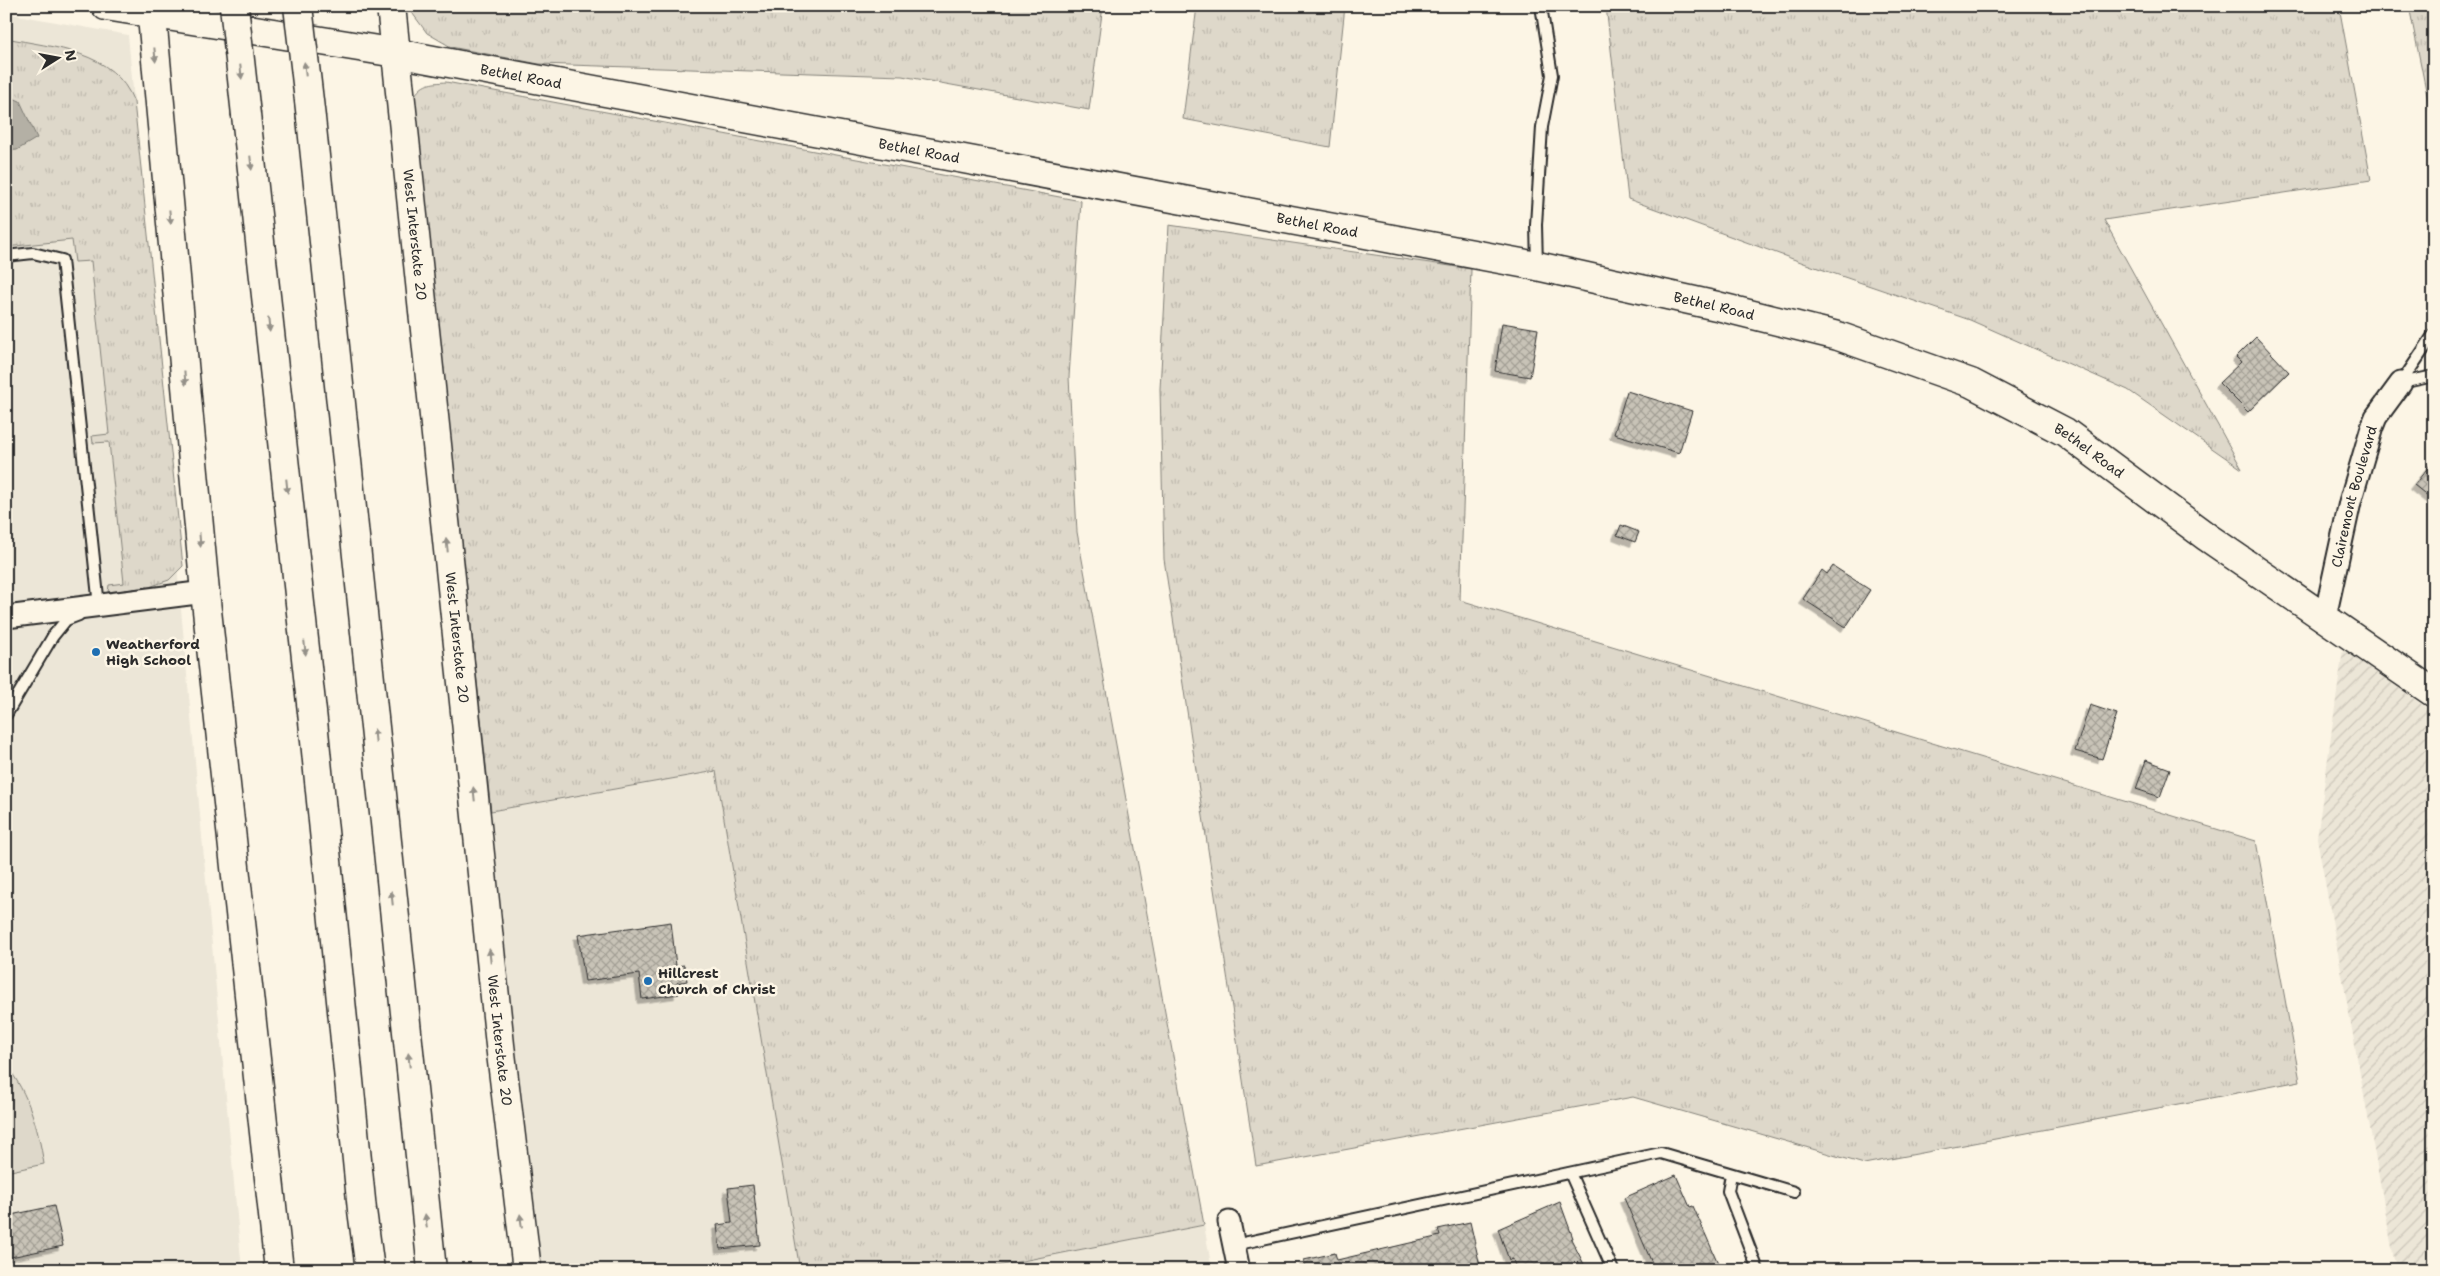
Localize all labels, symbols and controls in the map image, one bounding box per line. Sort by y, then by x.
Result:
north arrow [32,32,82,82]
one-way arrow [151,47,159,63]
text: N [61,48,81,63]
street label: Bethel Road [479,60,563,93]
one-way arrow [301,61,309,77]
one-way arrow [237,64,245,80]
street label: Bethel Road [877,134,961,167]
one-way arrow [247,155,255,171]
street label: West Interstate 20 [399,168,431,301]
one-way arrow [166,209,174,225]
street label: Bethel Road [1275,209,1360,241]
street label: Bethel Road [1672,288,1756,324]
one-way arrow [265,317,273,333]
one-way arrow [182,371,190,387]
street label: Bethel Road [2051,419,2128,482]
street label: Clairemont Boulevard [2327,423,2381,569]
one-way arrow [283,478,291,494]
one-way arrow [197,532,205,548]
one-way arrow [443,537,451,553]
street label: West Interstate 20 [441,571,473,704]
place label: Weatherford High School [106,635,200,669]
one-way arrow [301,640,309,656]
marker: Weatherford High School [90,646,102,658]
one-way arrow [371,728,379,744]
one-way arrow [469,786,477,802]
one-way arrow [388,890,396,906]
one-way arrow [486,947,494,963]
place label: Hillcrest Church of Christ [658,964,776,998]
street label: West Interstate 20 [484,974,516,1107]
marker: Hillcrest Church of Christ [642,975,654,987]
one-way arrow [405,1051,413,1067]
one-way arrow [422,1213,430,1229]
one-way arrow [517,1213,525,1229]

